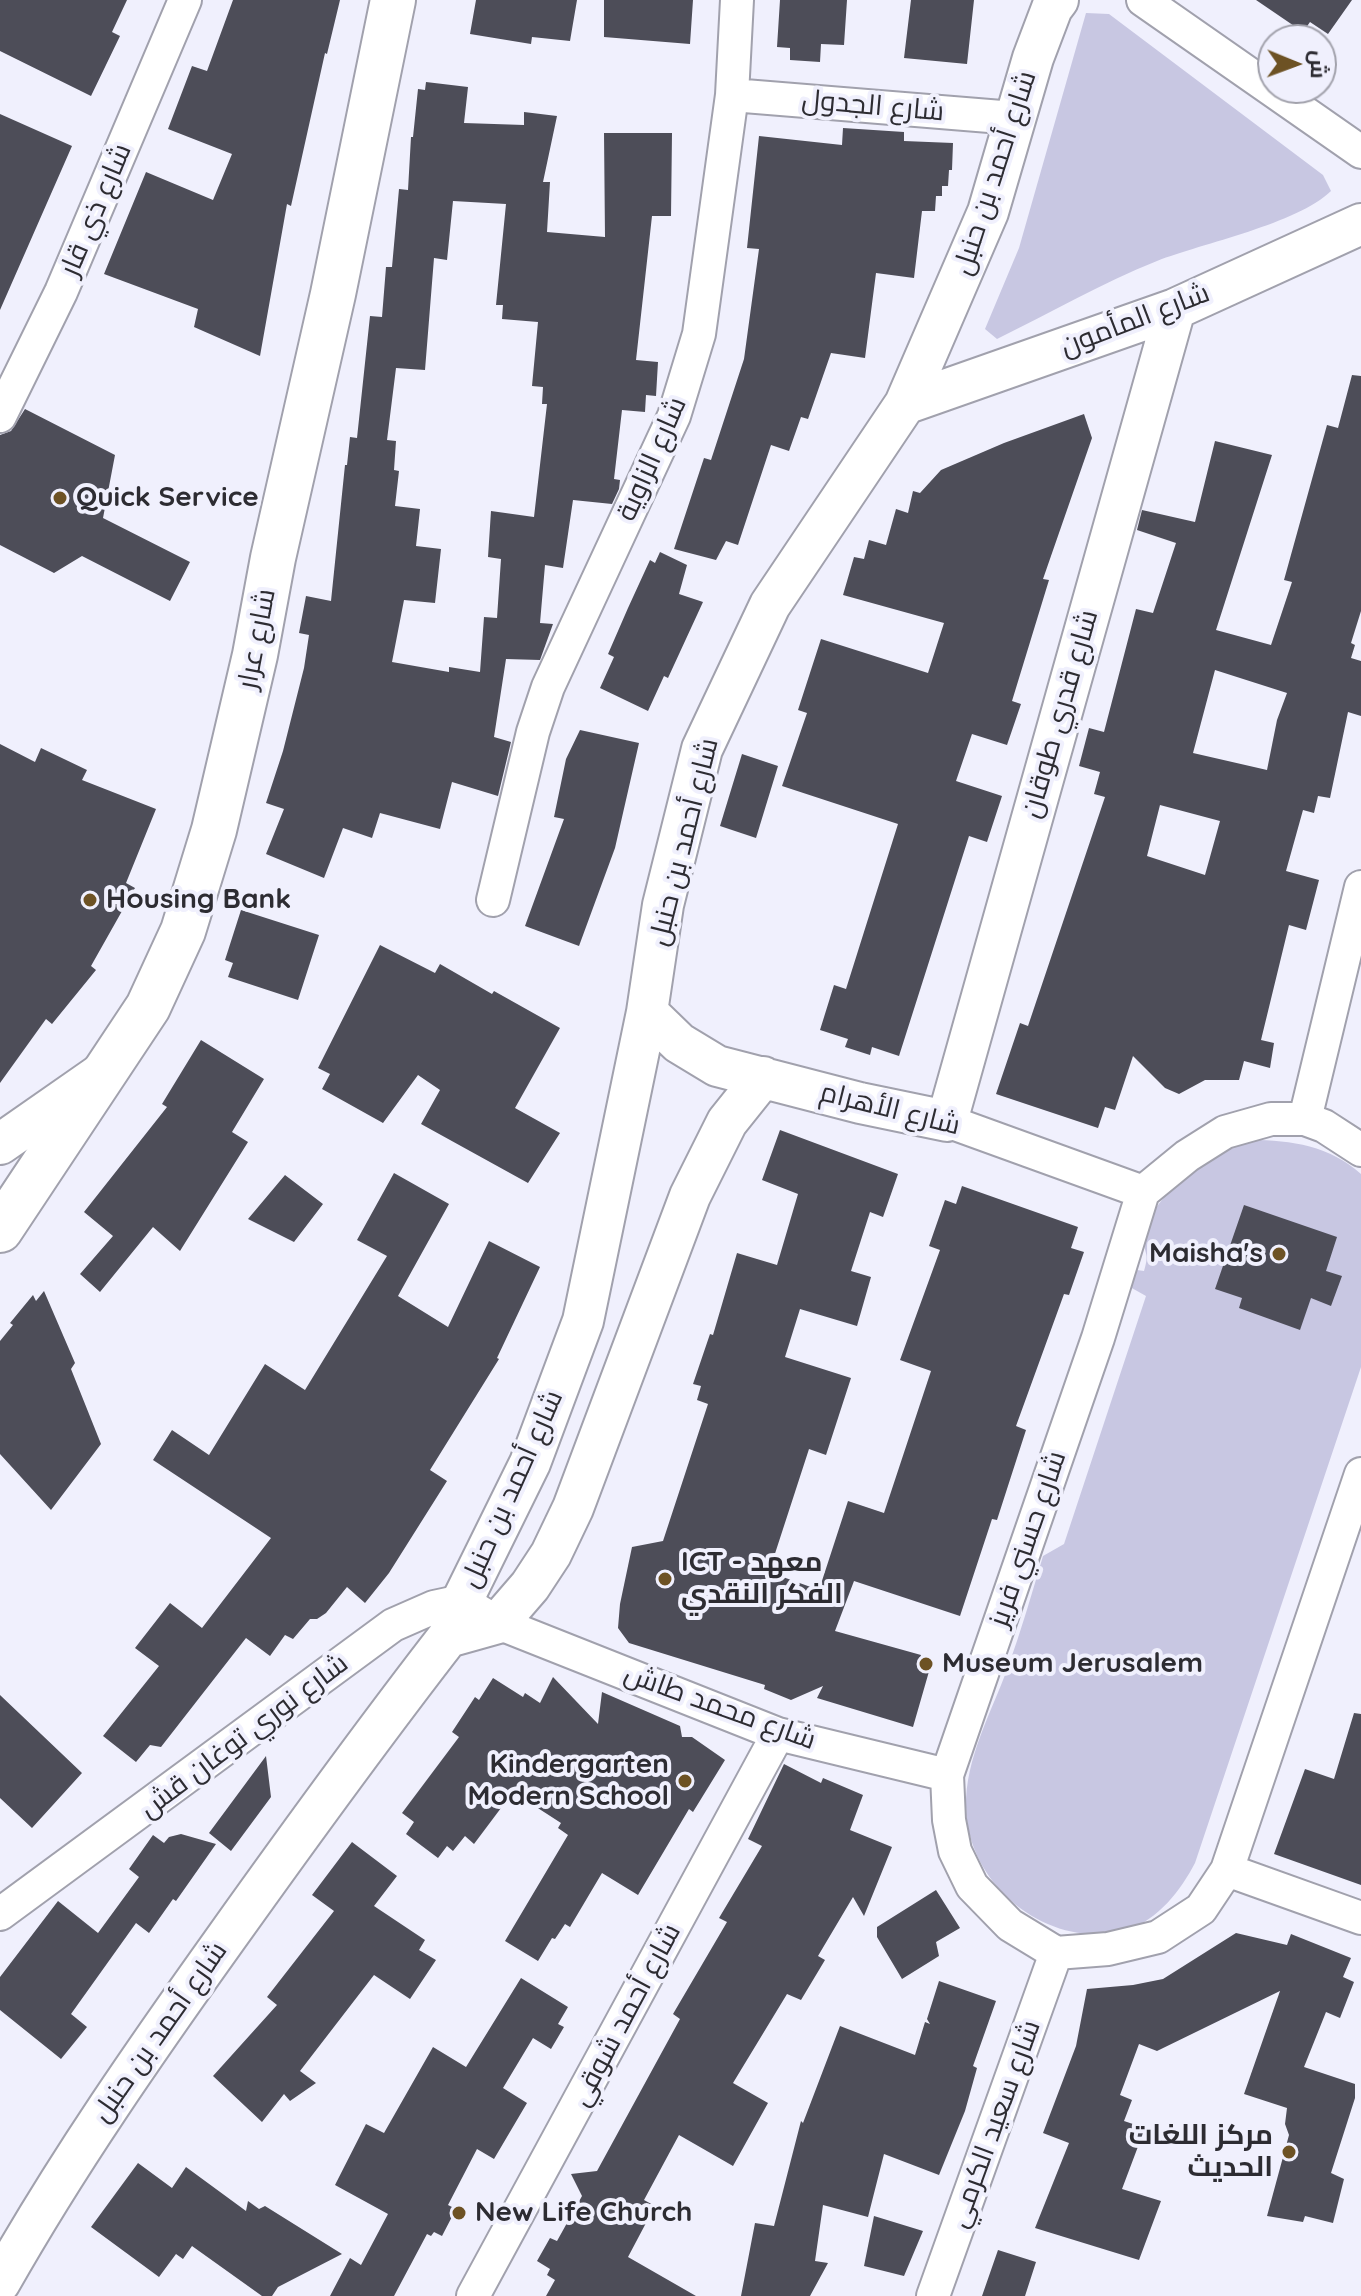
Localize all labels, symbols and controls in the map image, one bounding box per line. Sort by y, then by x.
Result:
north arrow [1257,24,1337,104]
text: ش [1305,50,1333,79]
street label: شارع أحمد بن حنبل [946,67,1044,279]
street label: شارع الجدول [800,83,946,129]
street label: شارع ذي قار [53,139,139,281]
street label: شارع المأمون [1056,276,1214,364]
street label: شارع الزاوية [610,392,694,526]
place label: Quick Service [76,481,259,515]
marker: Quick Service [51,489,69,507]
street label: شارع عرار [231,586,283,692]
street label: شارع قدري طوقان [1014,606,1106,822]
street label: شارع أحمد بن حنبل [642,735,726,949]
place label: Housing Bank [106,883,291,917]
marker: Housing Bank [81,891,99,909]
street label: شارع الأهرام [816,1075,964,1143]
place label: Maisha's [1149,1237,1263,1271]
marker: Maisha's [1270,1245,1288,1263]
street label: شارع أحمد بن حنبل [453,1385,571,1593]
street label: شارع حسني فريز [982,1447,1074,1631]
place label: ICT - معهد الفكر النقدي [681,1546,843,1612]
marker: ICT - معهد الفكر النقدي [656,1570,674,1588]
street label: شارع نوري توغان قش [133,1647,355,1825]
place label: Museum Jerusalem [942,1647,1203,1681]
marker: Museum Jerusalem [917,1655,935,1673]
street label: شارع محمد طاش [620,1657,820,1757]
place label: Kindergarten Modern School [468,1748,669,1814]
marker: Kindergarten Modern School [676,1772,694,1790]
street label: شارع أحمد شوقي [564,1918,688,2112]
street label: شارع أحمد بن حنبل [85,1935,235,2129]
street label: شارع سعيد الكرمي [942,2016,1048,2232]
place label: مركز اللغات الحديث [1129,2119,1273,2185]
marker: مركز اللغات الحديث [1280,2143,1298,2161]
place label: New Life Church [475,2196,692,2230]
marker: New Life Church [450,2204,468,2222]

